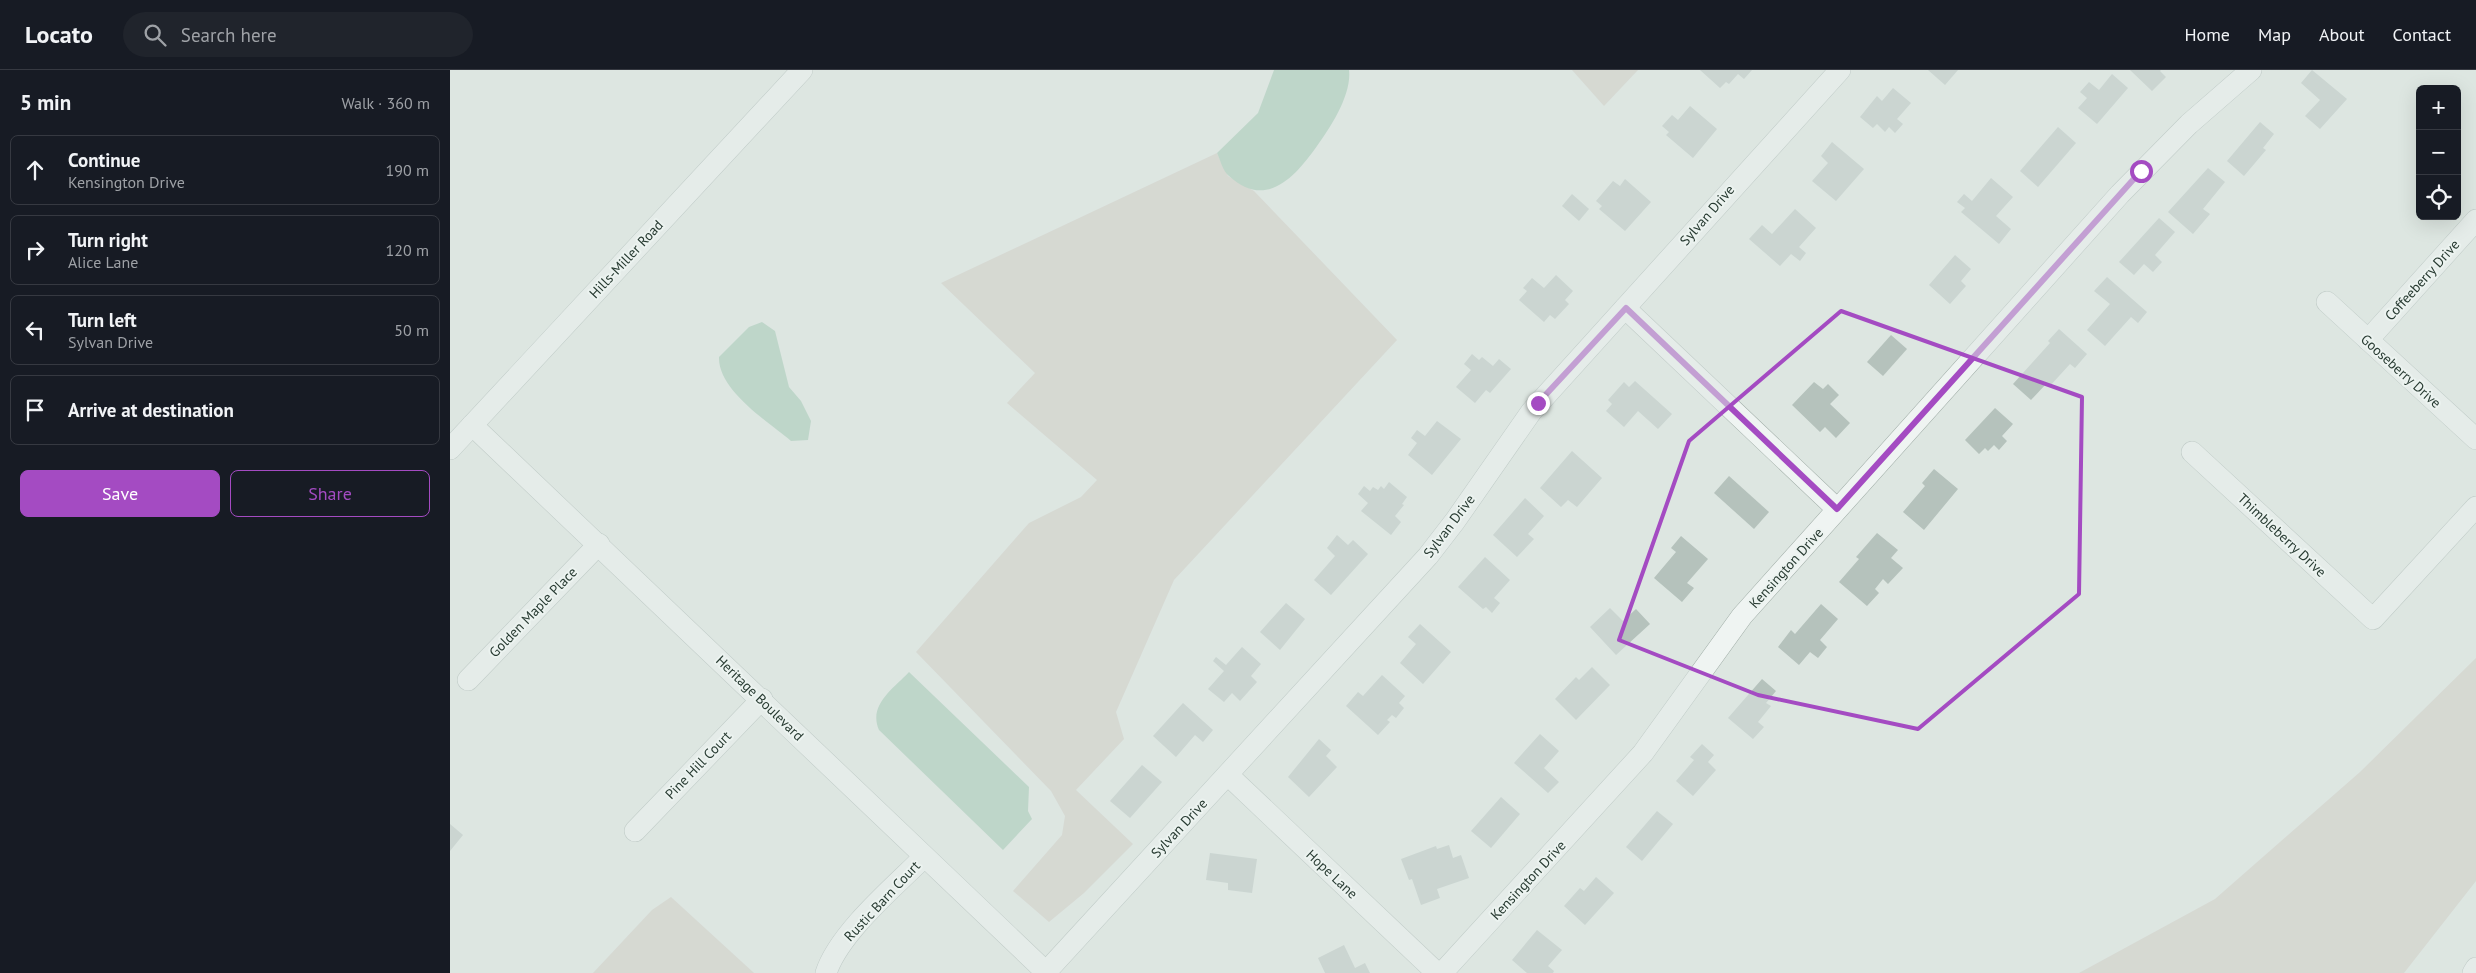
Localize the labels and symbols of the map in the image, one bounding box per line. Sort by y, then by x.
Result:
route start [2130,160,2153,183]
street label: Sylvan Drive [1676,181,1738,249]
street label: Hills-Miller Road [585,216,667,302]
street label: Coffeeberry Drive [2381,236,2463,324]
street label: Gooseberry Drive [2357,330,2445,412]
route end [1527,392,1550,415]
street label: Thimbleberry Drive [2234,489,2330,581]
street label: Sylvan Drive [1419,491,1479,561]
street label: Kensington Drive [1745,524,1827,612]
street label: Golden Maple Place [485,563,581,661]
street label: Heritage Boulevard [712,652,808,744]
street label: Pine Hill Court [661,727,735,803]
street label: Sylvan Drive [1147,795,1211,861]
street label: Kensington Drive [1487,836,1569,924]
street label: Hope Lane [1302,846,1362,902]
street label: Rustic Barn Court [840,857,924,945]

